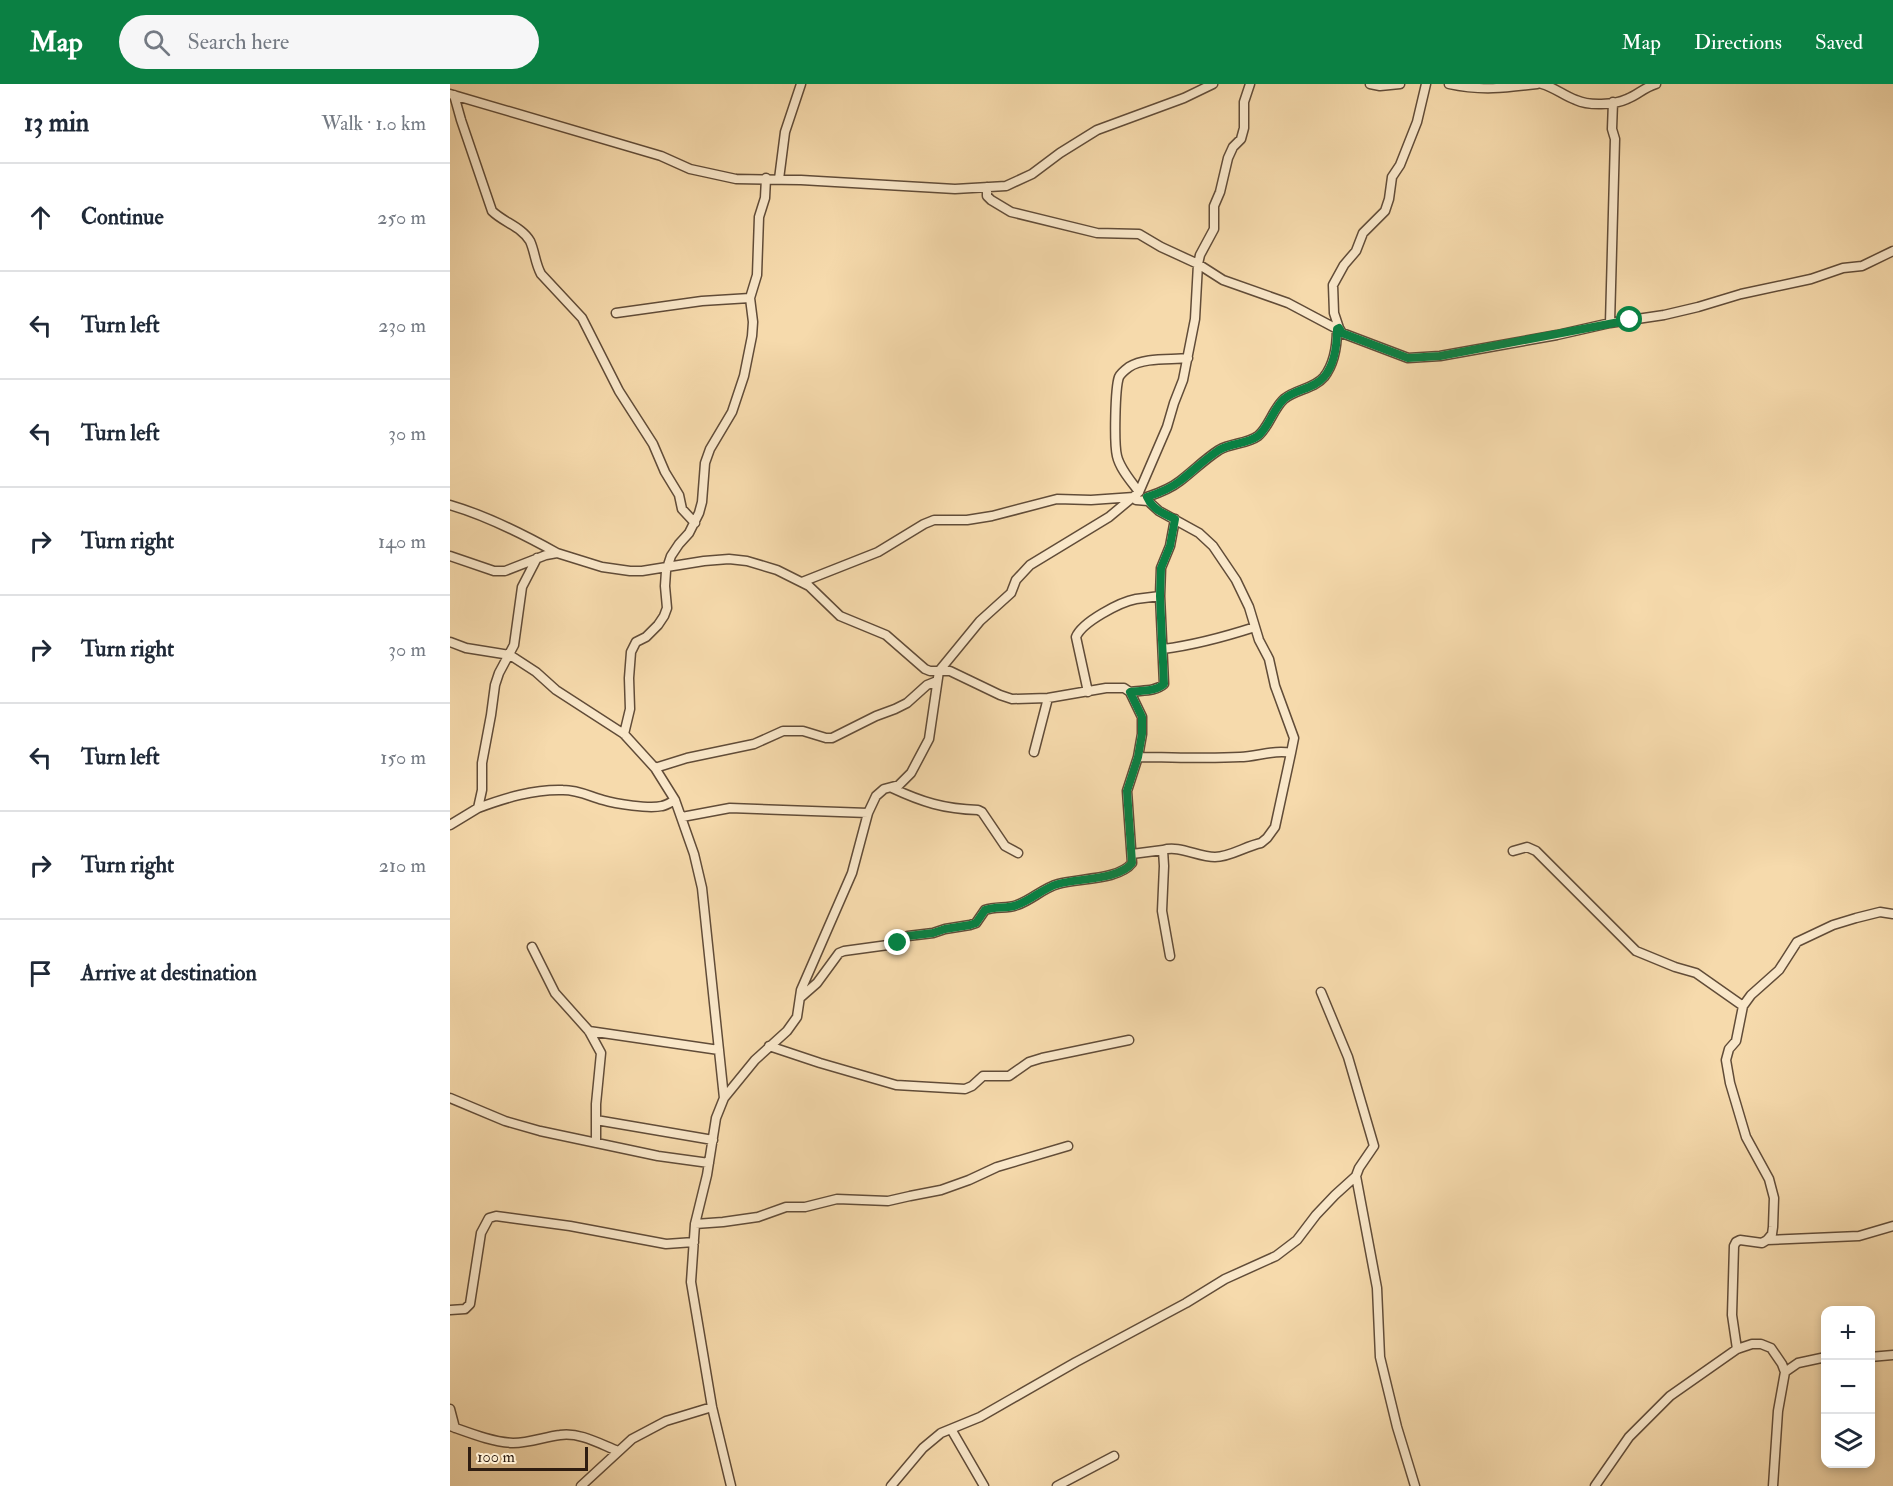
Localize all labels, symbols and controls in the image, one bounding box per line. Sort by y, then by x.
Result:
search box [119,15,539,69]
text: Map [30,25,83,60]
icon: search [140,26,173,59]
text: Search here [188,28,289,56]
text: Map [1621,29,1661,56]
text: Directions [1694,29,1782,56]
text: Saved [1815,29,1863,56]
text: 13 min [24,107,89,139]
text: Walk · 1.0 km [322,111,426,136]
icon: ahead [24,201,57,234]
text: Continue [81,203,164,231]
text: 250 m [377,205,426,230]
route start [1616,306,1642,332]
icon: left [24,309,57,342]
text: Turn left [81,311,160,339]
text: 230 m [378,313,426,338]
icon: left [24,417,57,450]
text: Turn left [81,419,160,447]
text: 30 m [388,421,426,446]
icon: right [24,525,57,558]
text: Turn right [81,527,174,555]
text: 140 m [378,529,426,554]
icon: right [24,633,57,666]
text: Turn right [81,635,174,663]
text: 30 m [388,637,426,662]
icon: left [24,741,57,774]
text: Turn left [81,743,160,771]
text: 150 m [380,745,426,770]
icon: right [24,849,57,882]
text: Turn right [81,851,174,879]
text: 210 m [379,853,426,878]
route end [884,929,910,955]
icon: arrive [24,957,57,990]
text: Arrive at destination [81,959,257,987]
map controls [1821,1306,1875,1468]
button: + [1821,1306,1875,1360]
button: − [1821,1360,1875,1414]
button: layers [1821,1414,1875,1468]
scale bar [468,1444,588,1472]
text: 100 m [477,1447,515,1467]

